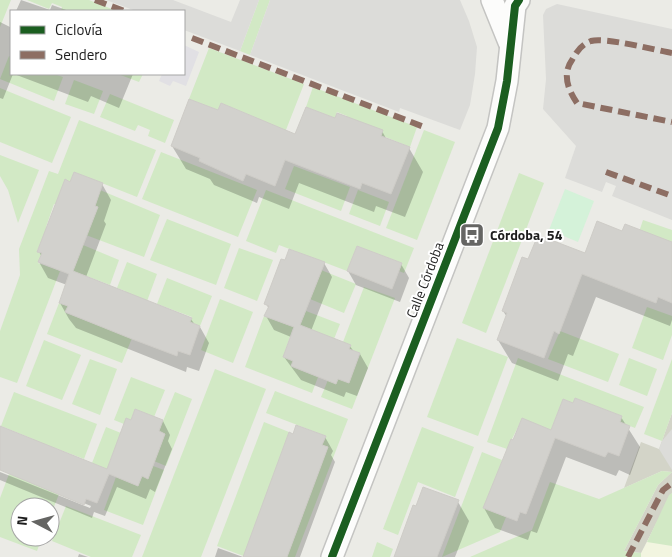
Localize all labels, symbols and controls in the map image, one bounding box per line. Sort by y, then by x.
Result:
legend [10,10,185,75]
text: Ciclovía [55,18,103,41]
text: Sendero [55,43,107,66]
bus stop icon: Córdoba, 54 [459,222,485,248]
place label: Córdoba, 54 [490,224,563,245]
street label: Calle Córdoba [400,239,449,321]
north arrow [10,497,60,547]
text: N [11,515,33,527]

